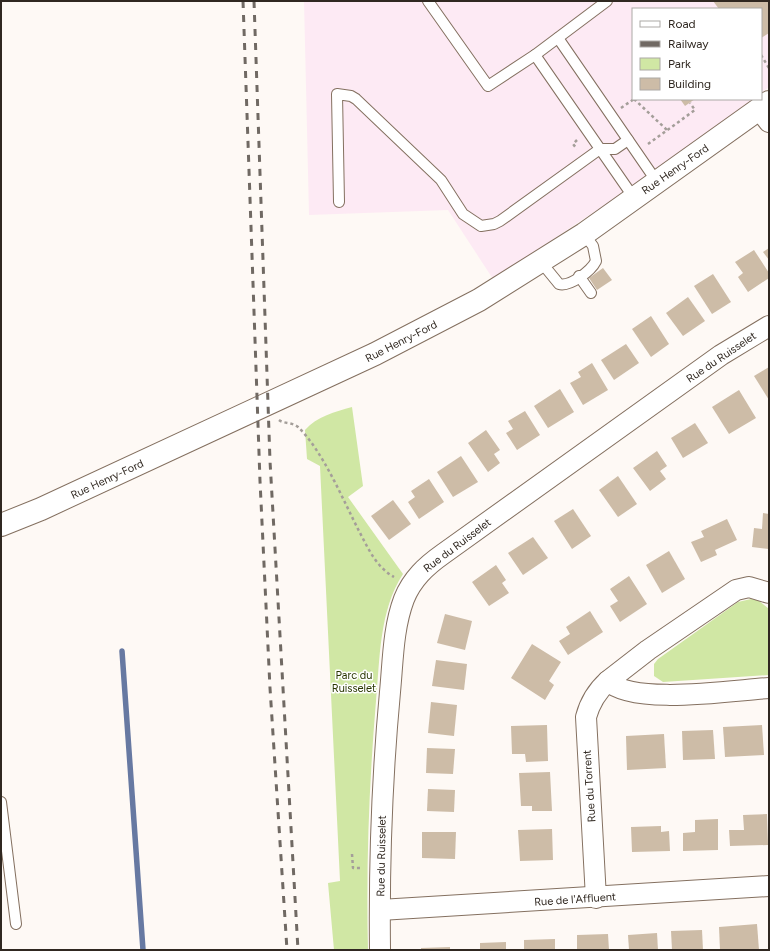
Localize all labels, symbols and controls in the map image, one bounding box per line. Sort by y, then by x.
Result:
legend [632,8,762,100]
text: Road [668,17,696,31]
text: Railway [668,37,709,51]
text: Park [668,57,691,71]
text: Building [668,77,711,91]
street label: Rue Henry-Ford [639,142,711,197]
street label: Rue Henry-Ford [363,318,439,365]
street label: Rue du Ruisselet [684,329,759,386]
street label: Rue Henry-Ford [69,457,146,502]
street label: Rue du Ruisselet [421,516,494,575]
park label: Parc du Ruisselet [332,669,376,695]
street label: Rue du Torrent [580,749,599,823]
street label: Rue du Ruisselet [374,815,389,897]
street label: Rue de l'Affluent [534,890,616,909]

